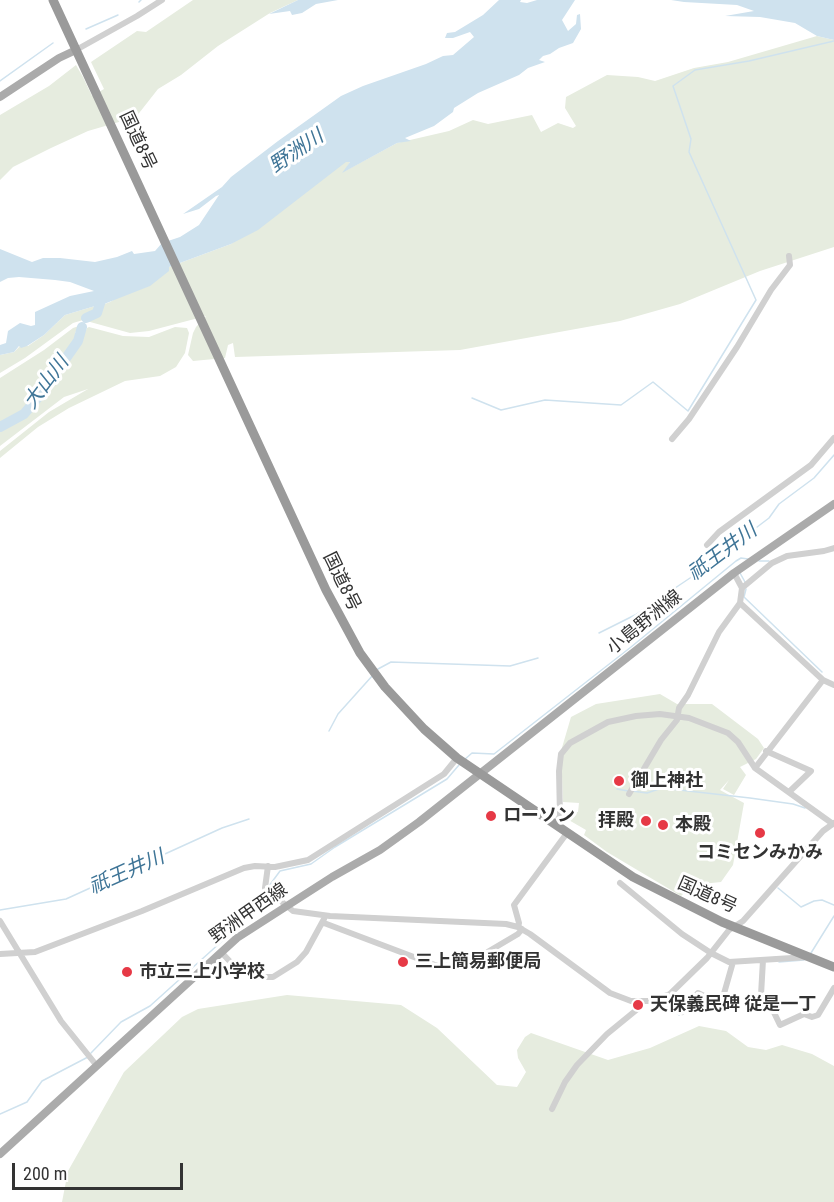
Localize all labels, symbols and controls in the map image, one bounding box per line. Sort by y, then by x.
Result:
street label: 国道8号 [114,108,160,174]
water label: 野洲川 [265,125,329,179]
water label: 大山川 [19,352,75,414]
water label: 祇王井川 [684,519,762,587]
street label: 国道8号 [318,549,364,615]
street label: 小島野洲線 [603,586,687,660]
place label: 御上神社 [631,770,703,792]
marker: 御上神社 [612,774,626,788]
place label: ローソン [503,805,575,827]
marker: ローソン [484,809,498,823]
place label: 拝殿 [598,810,634,832]
marker: 拝殿 [639,814,653,828]
place label: 本殿 [675,814,711,836]
marker: 本殿 [656,818,670,832]
marker: コミセンみかみ [753,826,767,840]
place label: コミセンみかみ [697,842,823,864]
water label: 祇王井川 [86,846,168,900]
street label: 国道8号 [674,873,740,919]
street label: 野洲甲西線 [206,879,292,949]
place label: 三上簡易郵便局 [415,951,541,973]
marker: 三上簡易郵便局 [396,955,410,969]
place label: 市立三上小学校 [139,961,265,983]
marker: 市立三上小学校 [120,965,134,979]
place label: 天保義民碑 従是一丁 [650,994,816,1016]
marker: 天保義民碑 従是一丁 [631,998,645,1012]
scale bar [15,1151,186,1189]
text: 200 m [23,1163,67,1184]

